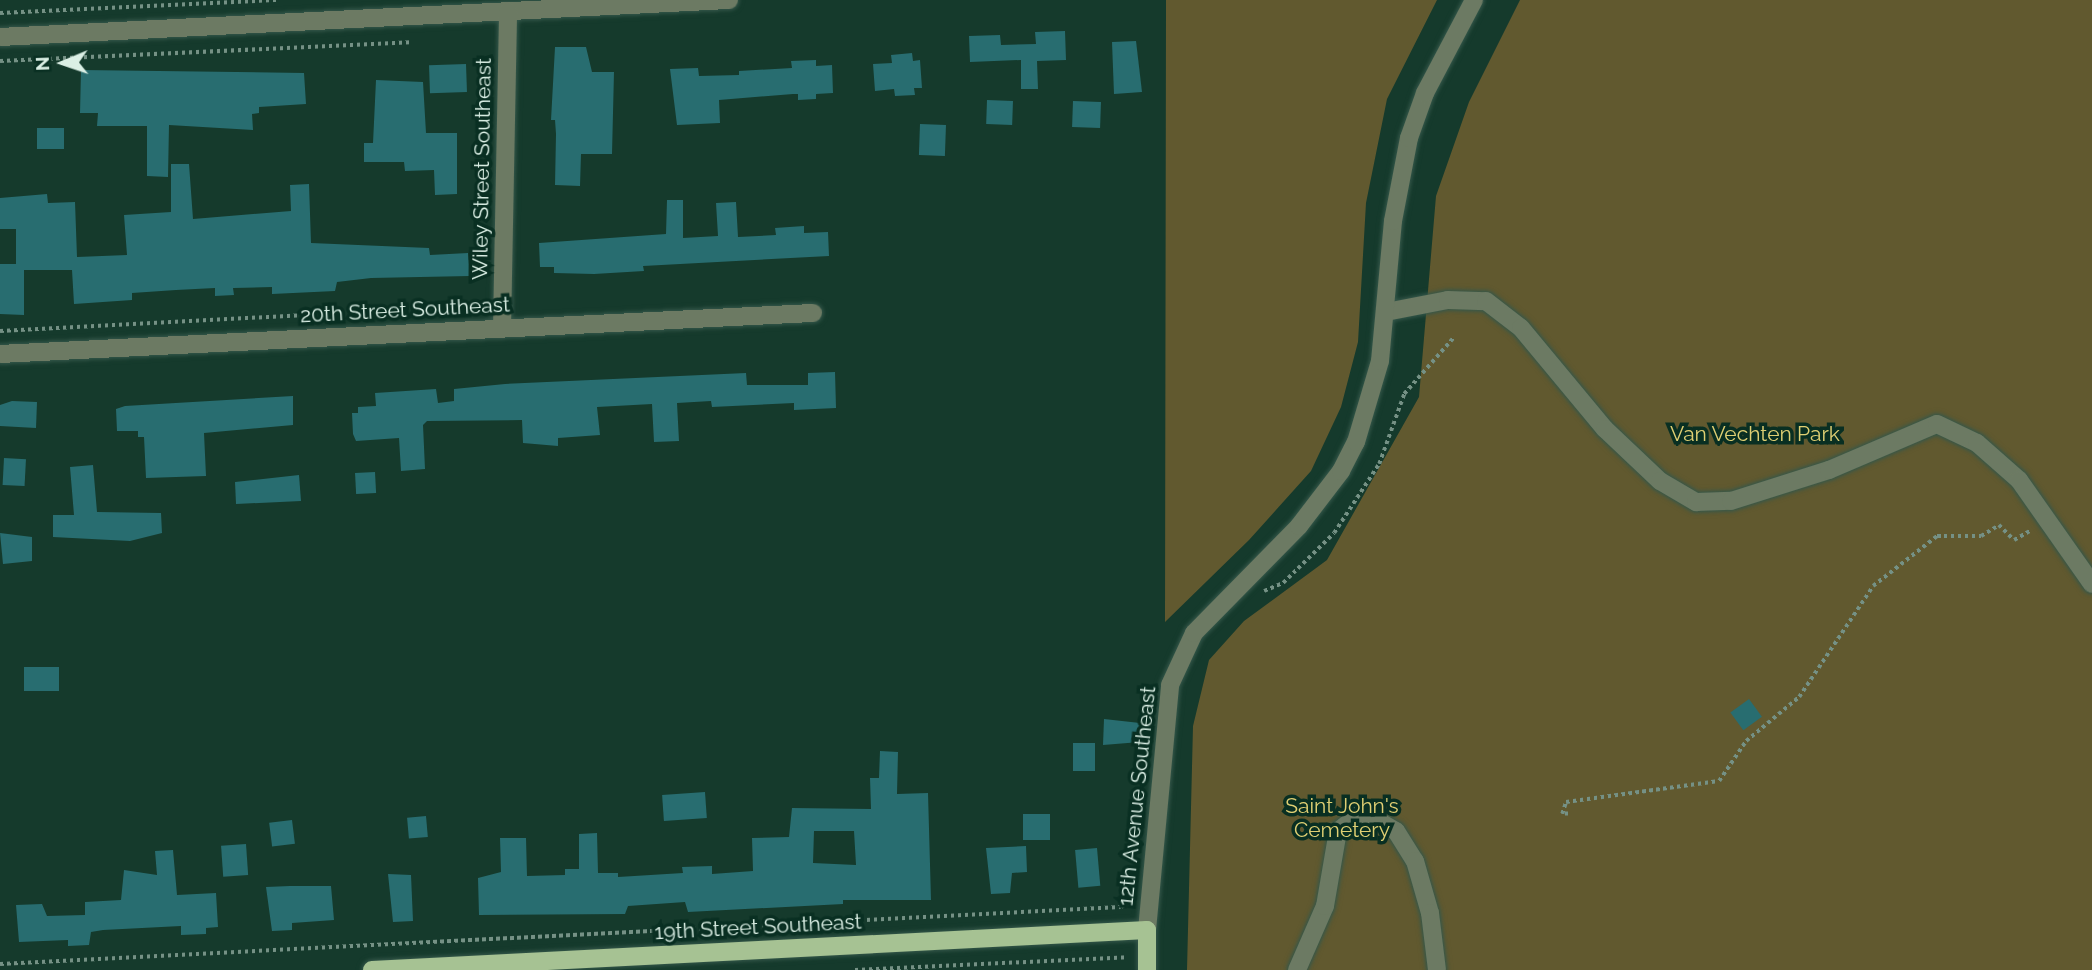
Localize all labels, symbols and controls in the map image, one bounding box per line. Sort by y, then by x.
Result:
north arrow [28,28,98,98]
text: N [31,56,53,71]
street label: Wiley Street Southeast [467,58,497,280]
street label: 20th Street Southeast [300,292,510,328]
park label: Van Vechten Park [1670,421,1840,447]
street label: 12th Avenue Southeast [1113,685,1161,907]
park label: Saint John's Cemetery [1285,793,1399,843]
street label: 19th Street Southeast [654,909,862,945]

